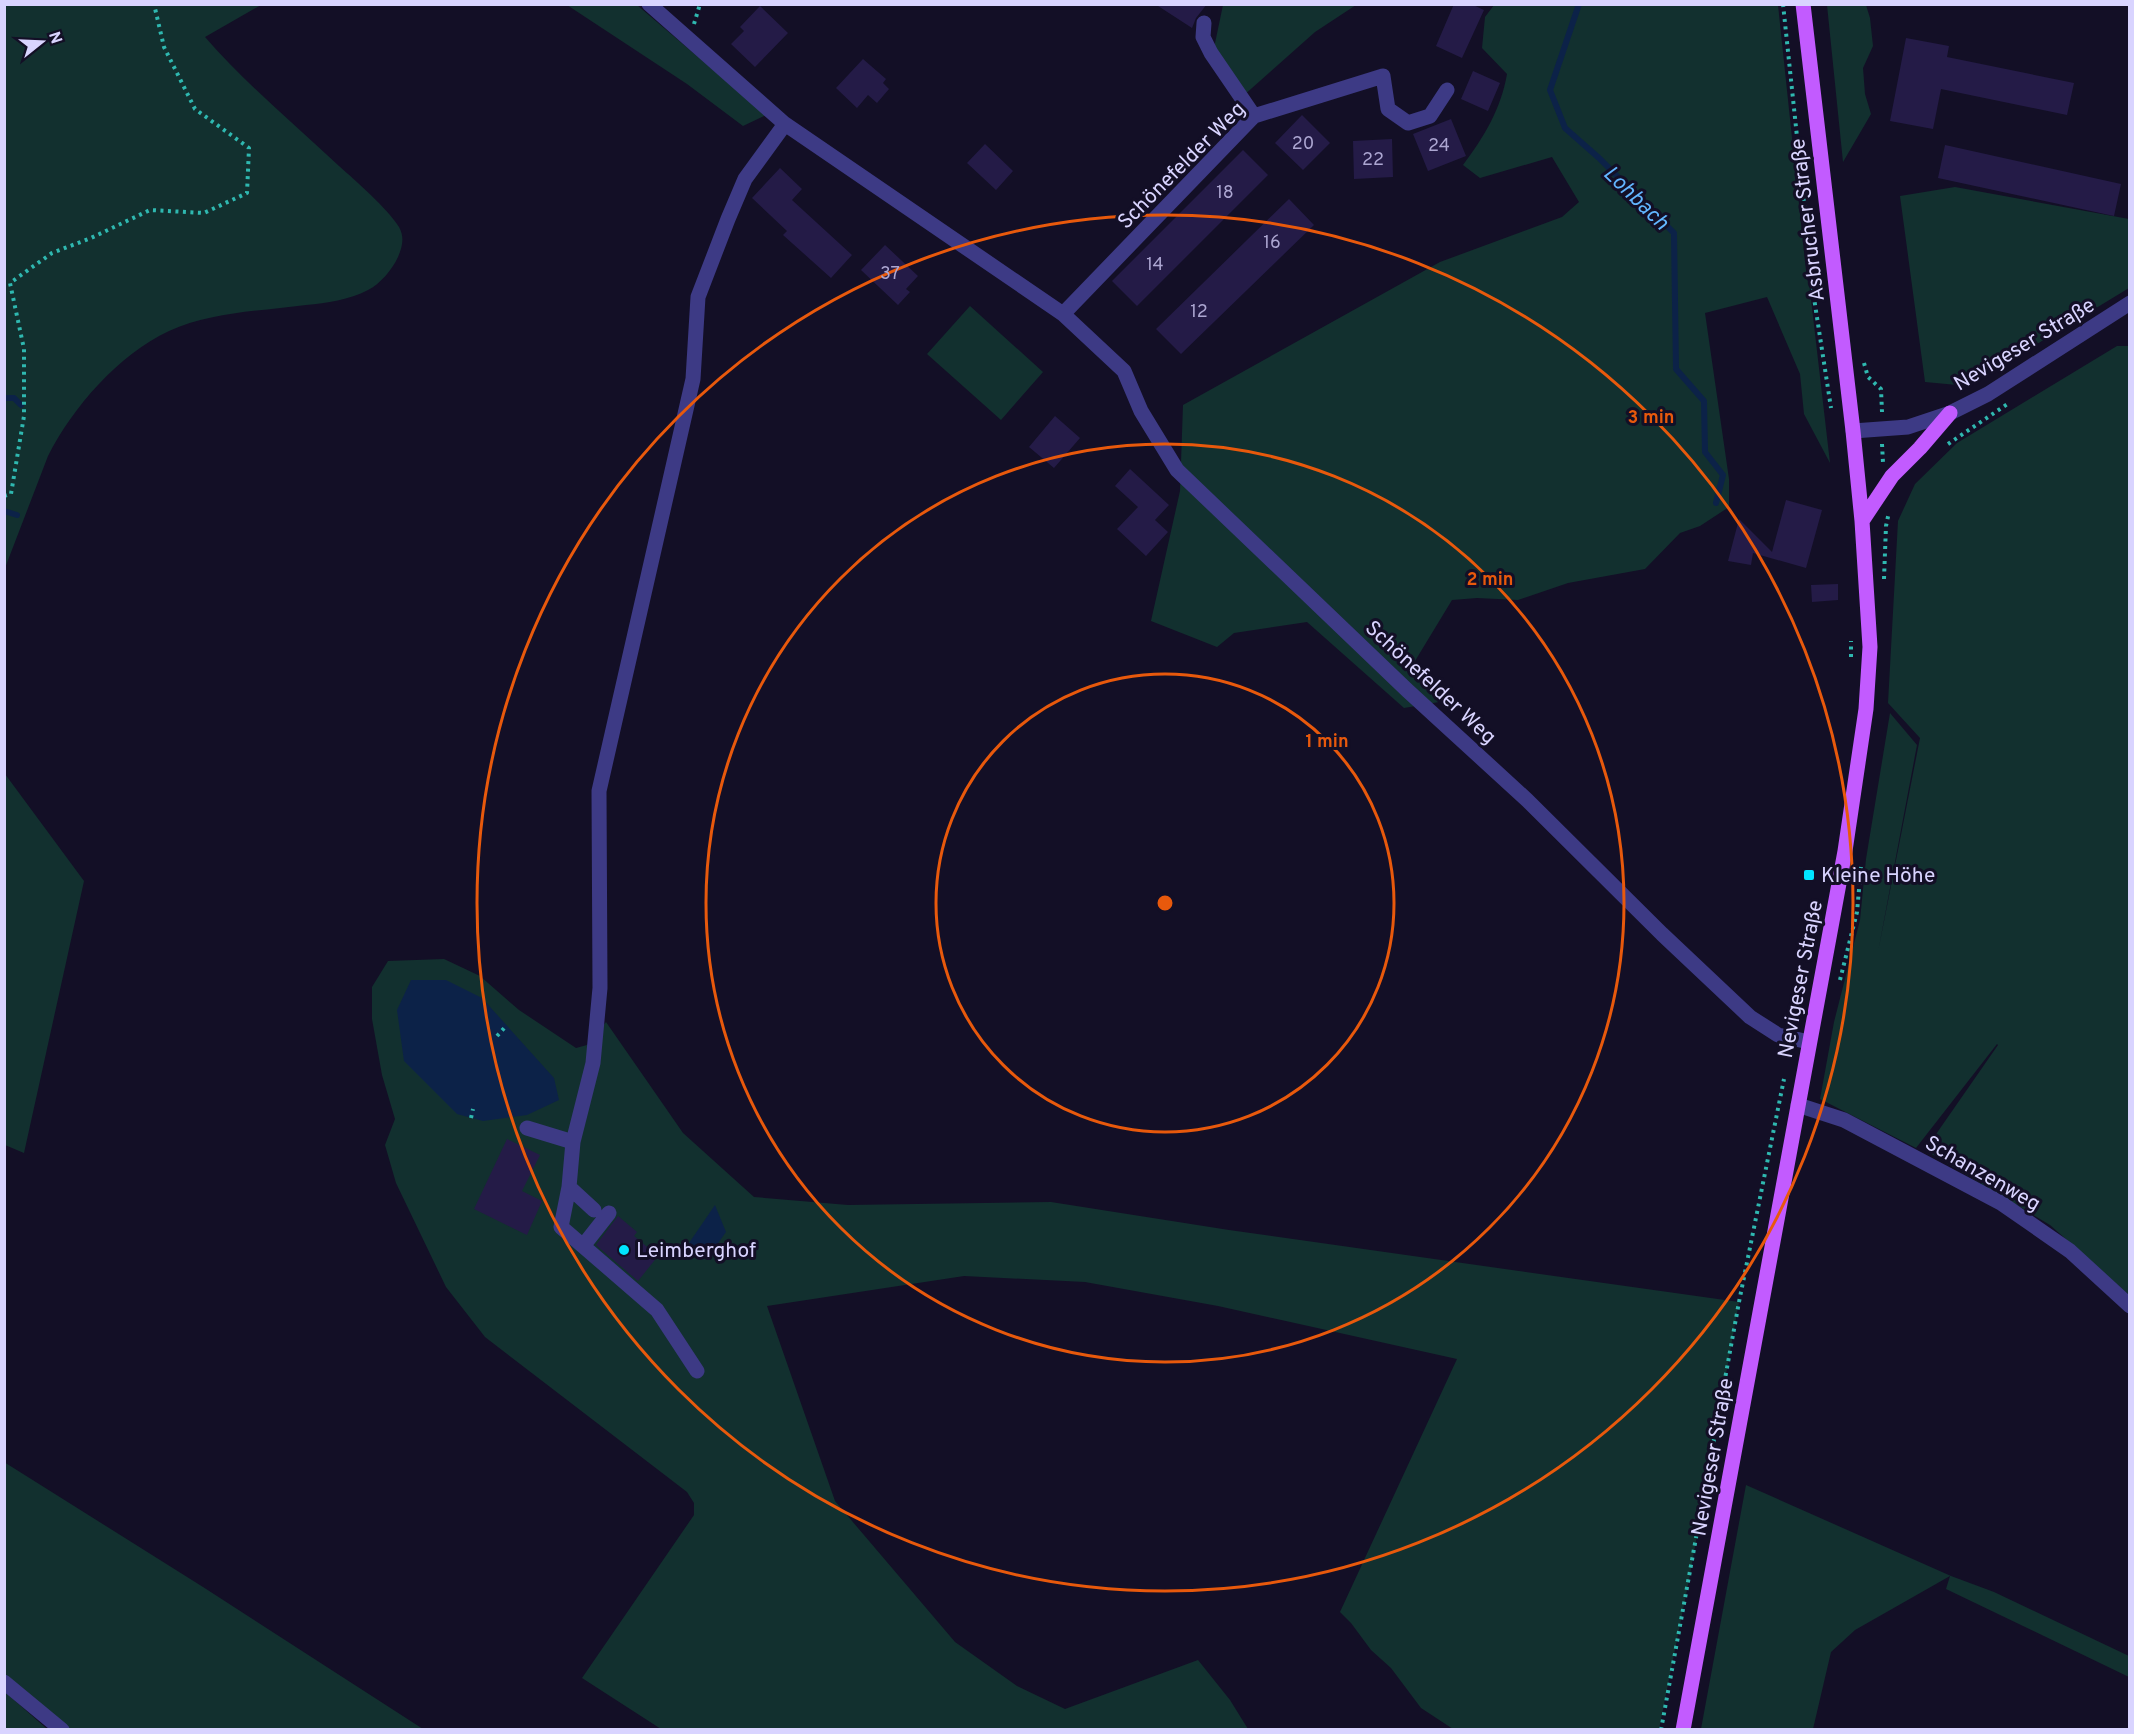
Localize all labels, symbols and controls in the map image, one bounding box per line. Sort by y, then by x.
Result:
north arrow [12,12,72,72]
text: N [43,29,66,47]
street label: Schönefelder Weg [1112,96,1252,236]
house number: 20 [1292,133,1314,156]
house number: 24 [1428,135,1450,158]
street label: Asbrucher Straße [1785,137,1832,303]
house number: 22 [1362,149,1384,172]
water label: Lohbach [1597,161,1674,237]
house number: 18 [1216,182,1234,205]
house number: 16 [1263,232,1281,255]
house number: 14 [1146,254,1164,277]
house number: 37 [880,263,900,286]
street label: Nevigeser Straße [1949,292,2100,398]
house number: 12 [1190,301,1208,324]
text: 3 min [1628,407,1674,430]
text: 2 min [1466,569,1514,592]
street label: Schönefelder Weg [1359,615,1501,751]
text: 1 min [1305,731,1349,754]
place label: Kleine Höhe [1821,863,1935,890]
marker: Kleine Höhe [1802,868,1816,882]
centre of rings [1155,893,1175,913]
street label: Nevigeser Straße [1773,898,1830,1060]
street label: Schanzenweg [1919,1130,2045,1218]
place label: Leimberghof [636,1238,756,1265]
marker: Leimberghof [617,1243,631,1257]
street label: Nevigeser Straße [1686,1376,1741,1538]

